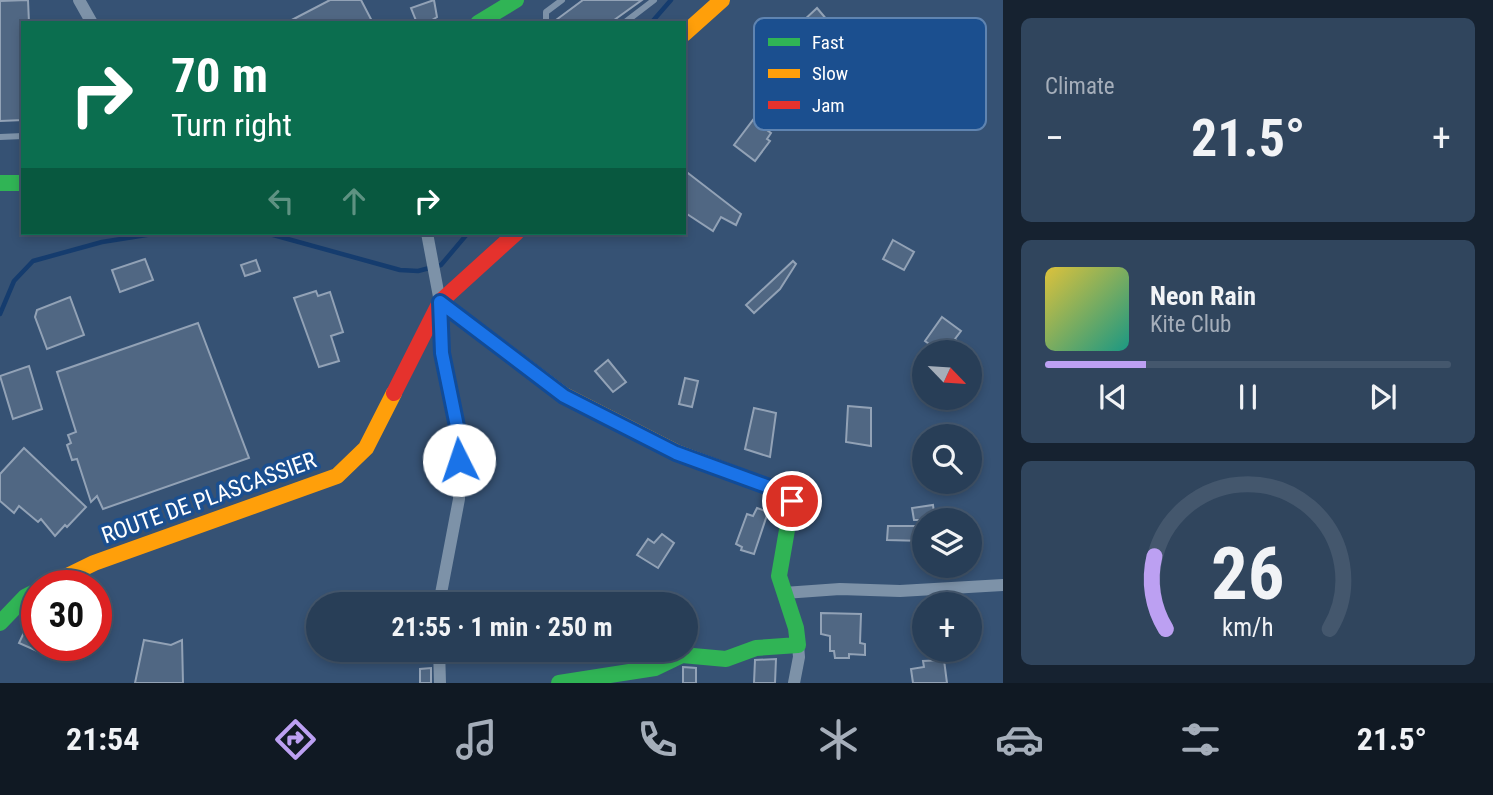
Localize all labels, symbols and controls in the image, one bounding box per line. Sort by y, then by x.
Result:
legend [754,18,986,130]
text: Fast [812,31,844,54]
text: 70 m [171,47,268,104]
icon: right [56,49,147,140]
text: Slow [812,62,848,85]
text: Climate [1045,73,1115,100]
text: Jam [812,94,845,117]
text: Turn right [171,106,292,144]
text: 21.5° [1191,108,1305,169]
text: − [1045,116,1064,160]
text: + [1432,116,1451,160]
icon: left [262,182,300,220]
icon: ahead [335,182,373,220]
icon: right [408,182,446,220]
text: Neon Rain [1150,281,1256,311]
text: Kite Club [1150,311,1231,338]
north arrow [912,340,982,410]
map controls [912,340,982,662]
icon: previous [1094,378,1132,416]
icon: pause [1229,378,1267,416]
icon: next [1364,378,1402,416]
position arrow [422,423,496,497]
button: search [912,424,982,494]
street label: ROUTE DE PLASCASSIER [98,447,320,549]
pin [762,471,822,531]
icon: arrive [773,482,811,520]
button: layers [912,508,982,578]
text: 26 [1211,532,1285,618]
speed limit sign: 30 [21,570,112,661]
button: + [912,592,982,662]
text: 21:55 · 1 min · 250 m [392,612,612,642]
text: km/h [1222,613,1274,642]
icon: directions [271,715,320,764]
icon: music [452,715,501,764]
icon: phone [633,715,682,764]
icon: climate [814,715,863,764]
icon: car [995,715,1044,764]
icon: filters [1176,715,1225,764]
text: 21:54 [66,720,139,758]
text: 21.5° [1357,720,1427,758]

